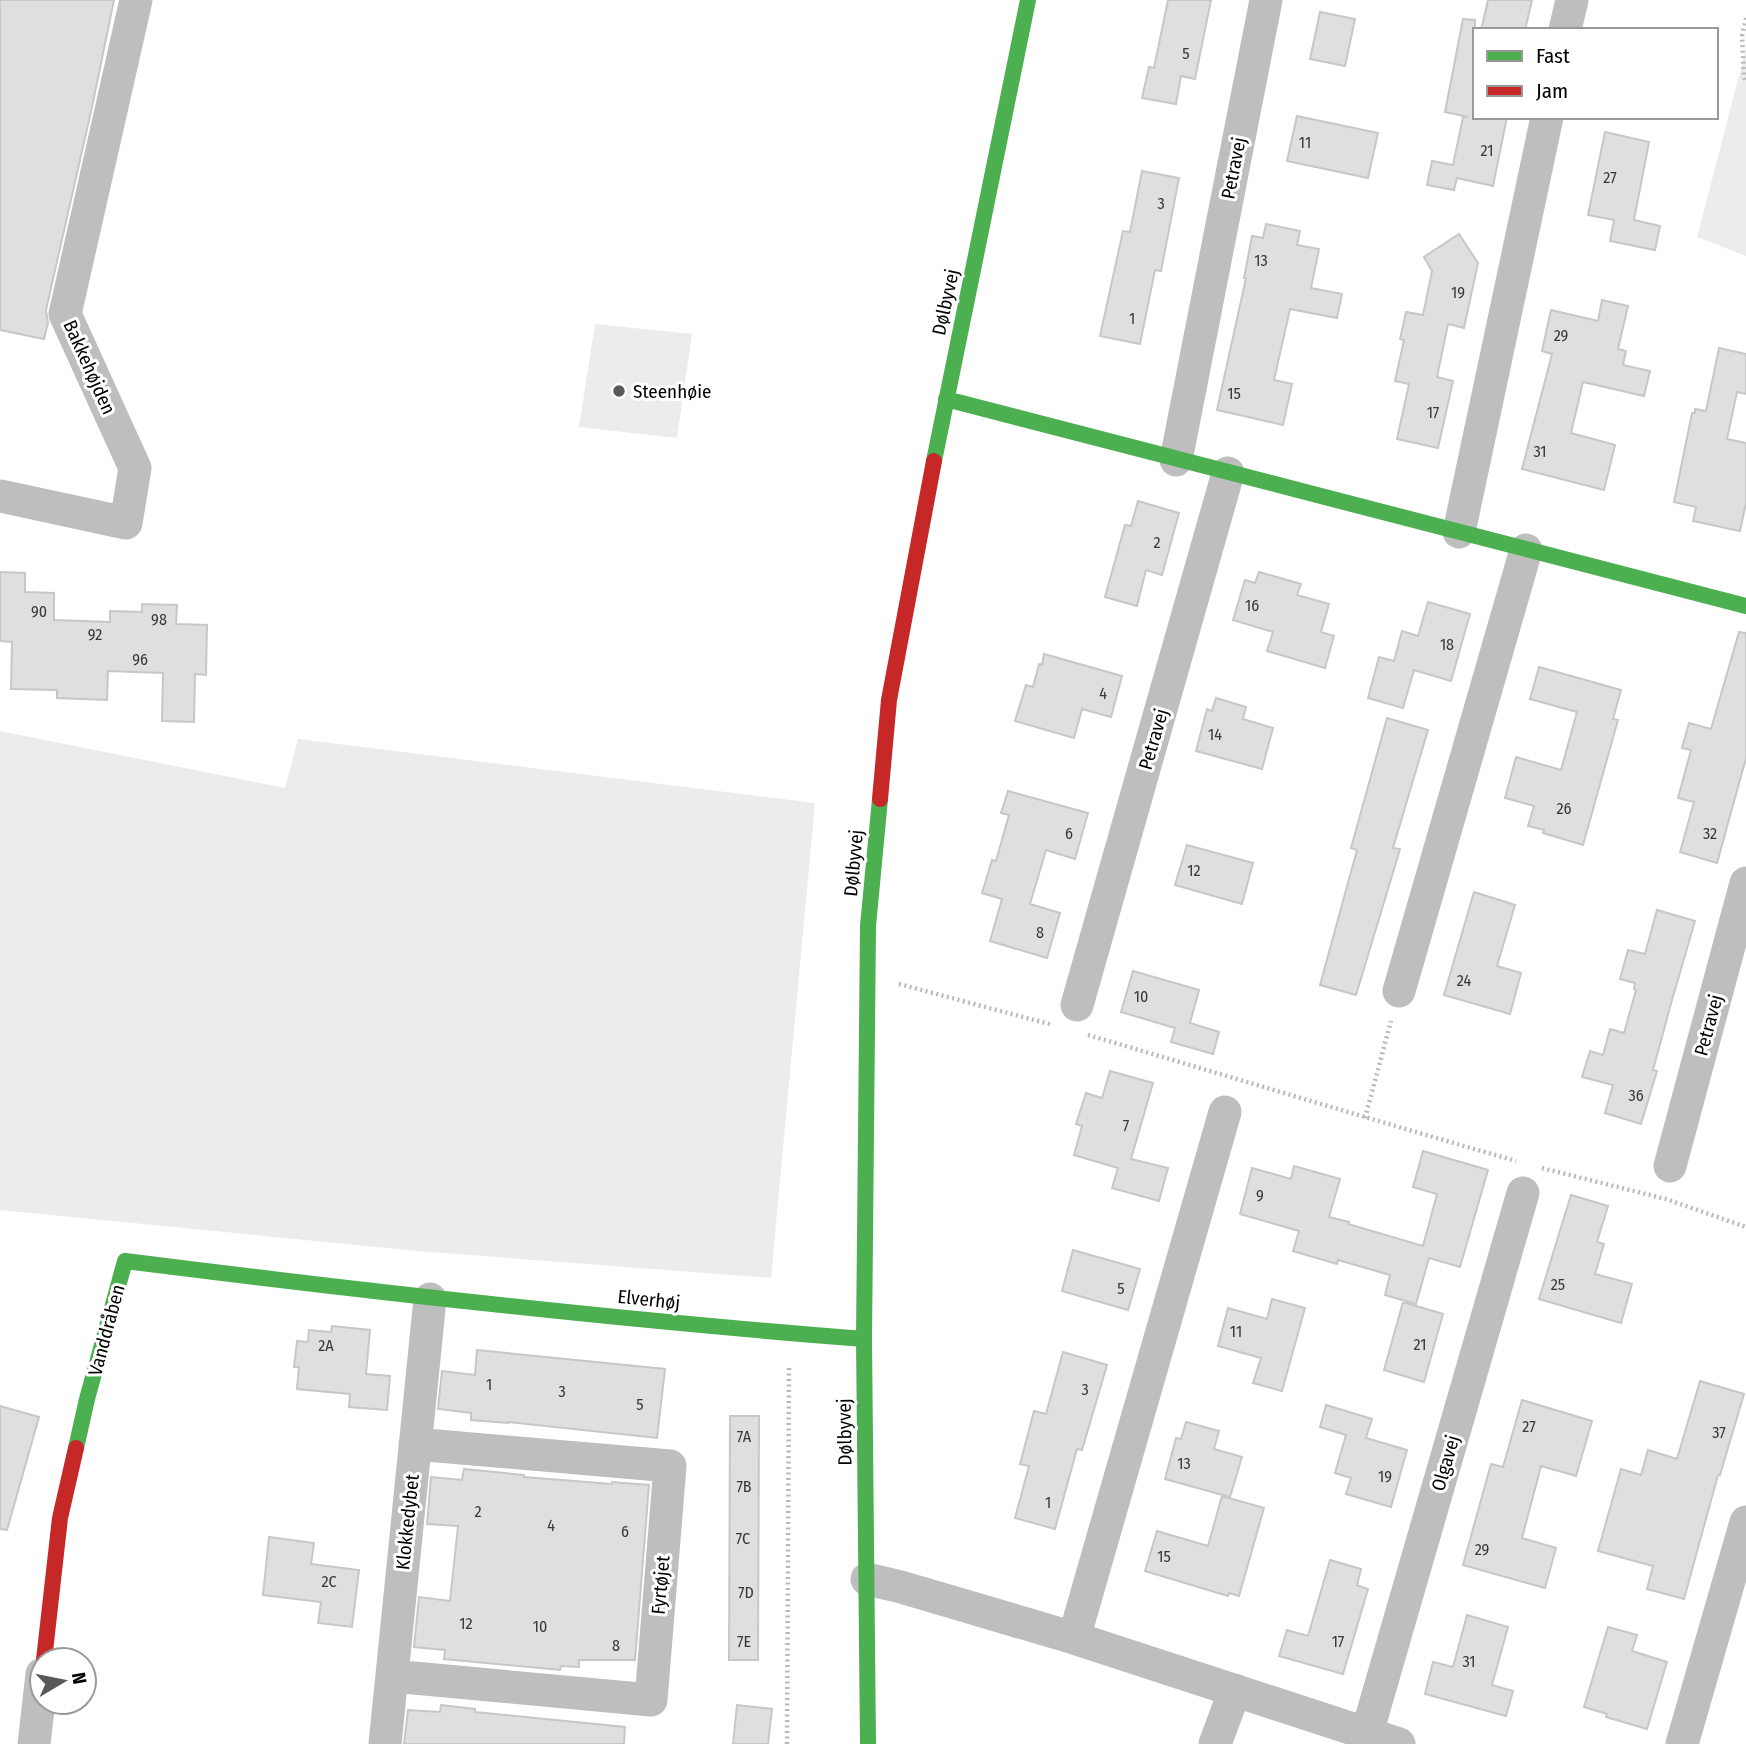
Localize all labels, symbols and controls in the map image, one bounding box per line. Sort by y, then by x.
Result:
legend [1473,28,1718,119]
text: Fast [1536,43,1570,69]
house number: 5 [1182,44,1190,63]
text: Jam [1536,78,1568,104]
house number: 11 [1299,133,1311,152]
street label: Petravej [1216,135,1251,201]
house number: 21 [1481,141,1493,160]
house number: 27 [1603,168,1617,187]
house number: 3 [1157,194,1165,213]
house number: 13 [1254,251,1268,270]
street label: Dølbyvej [927,267,964,337]
house number: 19 [1451,283,1465,302]
house number: 1 [1129,309,1135,328]
street label: Bakkehøjden [58,316,121,418]
house number: 29 [1554,326,1569,345]
place label: Steenhøie [633,380,711,403]
marker: Steenhøie [611,383,627,399]
house number: 15 [1227,384,1241,403]
house number: 17 [1427,403,1440,422]
house number: 31 [1533,442,1547,461]
house number: 2 [1153,533,1161,552]
house number: 16 [1245,596,1259,615]
house number: 90 [31,602,47,621]
house number: 98 [151,610,167,629]
house number: 92 [88,625,102,644]
house number: 18 [1440,635,1454,654]
house number: 96 [132,650,148,669]
house number: 4 [1099,684,1107,703]
street label: Petravej [1134,706,1173,772]
house number: 14 [1208,725,1222,744]
house number: 26 [1557,799,1572,818]
house number: 6 [1065,824,1073,843]
house number: 32 [1703,824,1717,843]
street label: Dølbyvej [839,829,868,897]
house number: 12 [1187,861,1201,880]
house number: 8 [1036,923,1044,942]
house number: 24 [1457,971,1471,990]
house number: 10 [1134,987,1148,1006]
street label: Petravej [1689,992,1728,1058]
house number: 36 [1628,1086,1644,1105]
house number: 7 [1123,1116,1130,1135]
house number: 9 [1256,1186,1264,1205]
house number: 25 [1551,1275,1565,1294]
house number: 5 [1117,1279,1125,1298]
street label: Vanddråben [83,1282,130,1378]
street label: Elverhøj [617,1285,681,1314]
house number: 11 [1230,1322,1242,1341]
house number: 21 [1414,1335,1426,1354]
house number: 2A [318,1336,334,1355]
house number: 1 [486,1375,492,1394]
house number: 3 [1081,1380,1089,1399]
house number: 3 [558,1382,566,1401]
house number: 5 [636,1395,644,1414]
street label: Dølbyvej [832,1398,857,1466]
house number: 27 [1522,1417,1536,1436]
house number: 37 [1712,1423,1726,1442]
house number: 7A [737,1427,752,1446]
street label: Olgavej [1427,1433,1464,1494]
house number: 13 [1177,1454,1191,1473]
house number: 19 [1378,1467,1392,1486]
street label: Klokkedybet [391,1472,424,1571]
house number: 7B [736,1477,752,1496]
house number: 1 [1045,1493,1051,1512]
house number: 2 [474,1502,482,1521]
house number: 4 [547,1516,555,1535]
house number: 6 [621,1522,629,1541]
house number: 7C [736,1529,750,1548]
house number: 29 [1475,1540,1490,1559]
house number: 15 [1157,1547,1171,1566]
street label: Fyrtøjet [646,1554,675,1615]
house number: 2C [321,1572,337,1591]
house number: 7D [738,1583,754,1602]
house number: 12 [459,1614,473,1633]
house number: 10 [533,1617,547,1636]
house number: 7E [737,1632,751,1651]
house number: 17 [1332,1632,1345,1651]
house number: 8 [612,1636,620,1655]
north arrow [28,1646,98,1716]
house number: 31 [1462,1652,1476,1671]
text: N [67,1671,92,1686]

